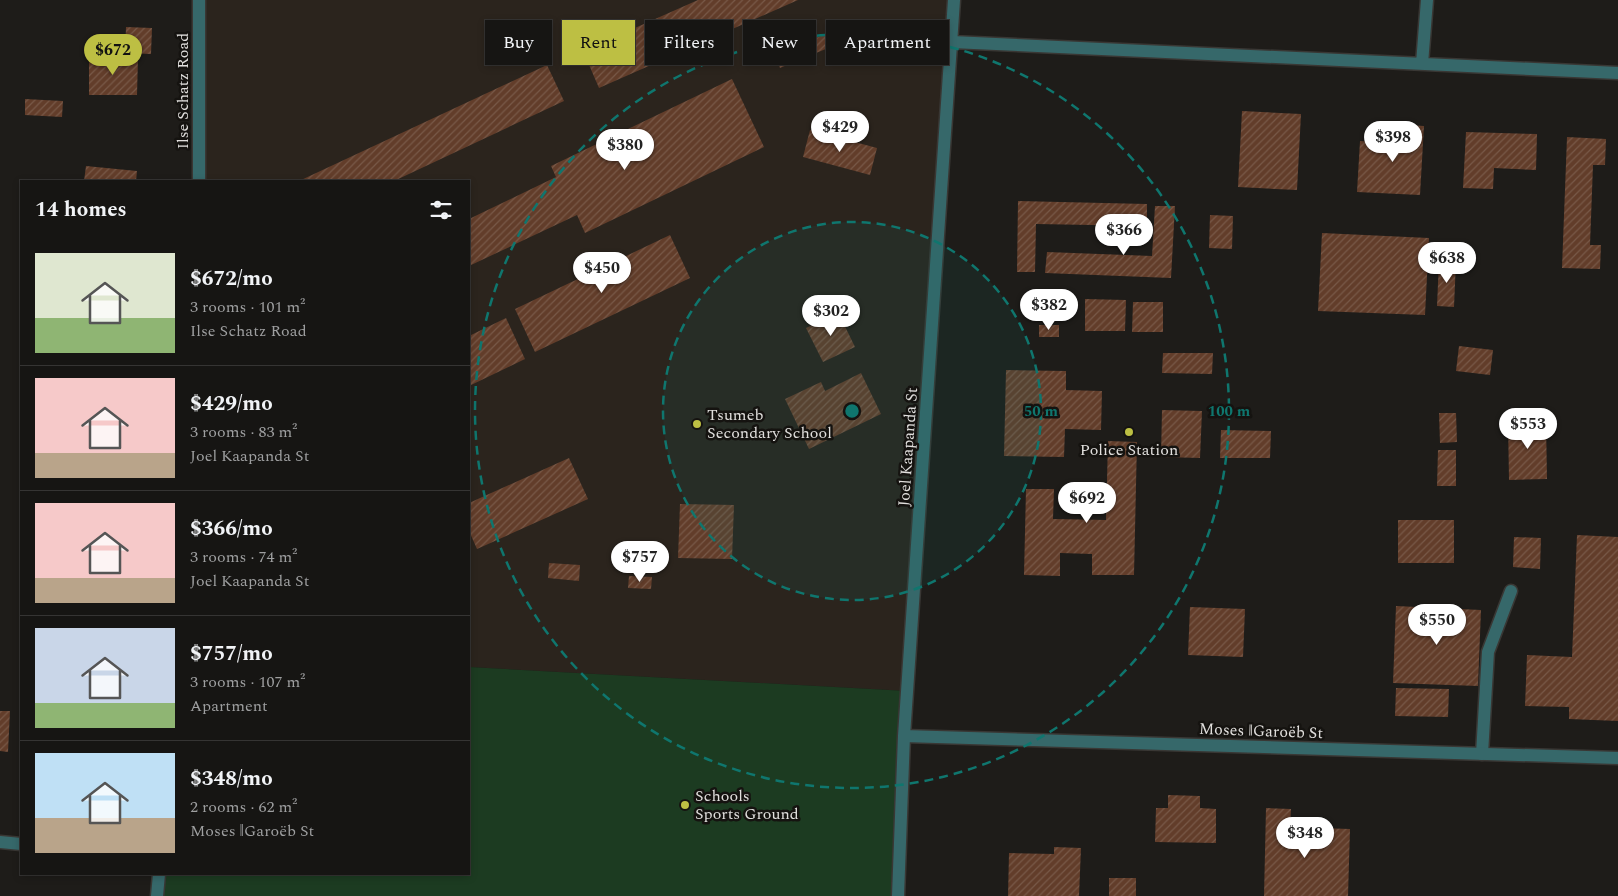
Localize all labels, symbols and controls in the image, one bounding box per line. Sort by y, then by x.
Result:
chip: Buy [485,20,552,65]
chip: Rent [562,20,635,65]
chip: Filters [645,20,733,65]
chip: New [743,20,816,65]
chip: Apartment [826,20,949,65]
street label: Ilse Schatz Road [171,33,195,149]
pin: $672 [83,34,143,76]
text: $672 [95,38,131,62]
pin: $429 [810,110,870,153]
text: $429 [822,115,858,139]
pin: $398 [1363,120,1423,163]
text: $398 [1375,125,1411,149]
pin: $380 [595,128,655,171]
text: $380 [607,133,643,157]
text: 14 homes [35,194,127,226]
icon: filters [427,196,455,224]
pin: $366 [1094,214,1154,256]
text: $366 [1106,218,1142,242]
pin: $638 [1417,242,1477,284]
text: $638 [1429,246,1465,270]
pin: $450 [572,252,632,294]
text: $450 [584,256,620,280]
text: $672/mo [190,263,273,295]
icon: home [75,273,135,333]
pin: $382 [1019,288,1079,331]
text: $382 [1031,293,1067,317]
pin: $302 [801,294,861,337]
text: 3 rooms · 101 m² [190,295,305,319]
text: $302 [813,299,849,323]
text: Ilse Schatz Road [190,319,307,343]
street label: Joel Kaapanda St [892,386,924,507]
text: $429/mo [190,388,273,420]
icon: home [75,398,135,458]
text: 50 m [1024,400,1059,423]
text: 100 m [1208,400,1251,423]
centre of rings [843,402,861,420]
place label: Tsumeb Secondary School [707,403,832,445]
pin: $553 [1498,408,1558,450]
text: $553 [1510,412,1546,436]
marker: Tsumeb Secondary School [691,418,703,430]
text: 3 rooms · 83 m² [190,420,297,444]
marker: Police Station [1123,426,1135,438]
place label: Police Station [1080,438,1178,462]
text: Joel Kaapanda St [190,444,309,468]
pin: $692 [1057,482,1117,524]
text: $692 [1069,486,1105,510]
text: $366/mo [190,513,273,545]
icon: home [75,523,135,583]
pin: $757 [610,540,670,583]
text: 3 rooms · 74 m² [190,545,297,569]
text: $757 [622,545,658,569]
text: Joel Kaapanda St [190,569,309,593]
pin: $550 [1407,604,1467,646]
text: $550 [1419,608,1455,632]
text: $757/mo [190,638,273,670]
icon: home [75,648,135,708]
text: 3 rooms · 107 m² [190,670,305,694]
text: Apartment [190,694,268,718]
street label: Moses ǁGaroëb St [1198,717,1324,745]
text: $348/mo [190,763,273,795]
icon: home [75,773,135,833]
place label: Schools Sports Ground [695,784,799,826]
text: 2 rooms · 62 m² [190,795,297,819]
marker: Schools Sports Ground [679,799,691,811]
pin: $348 [1275,816,1335,859]
text: Moses ǁGaroëb St [190,819,314,843]
text: $348 [1287,821,1323,845]

